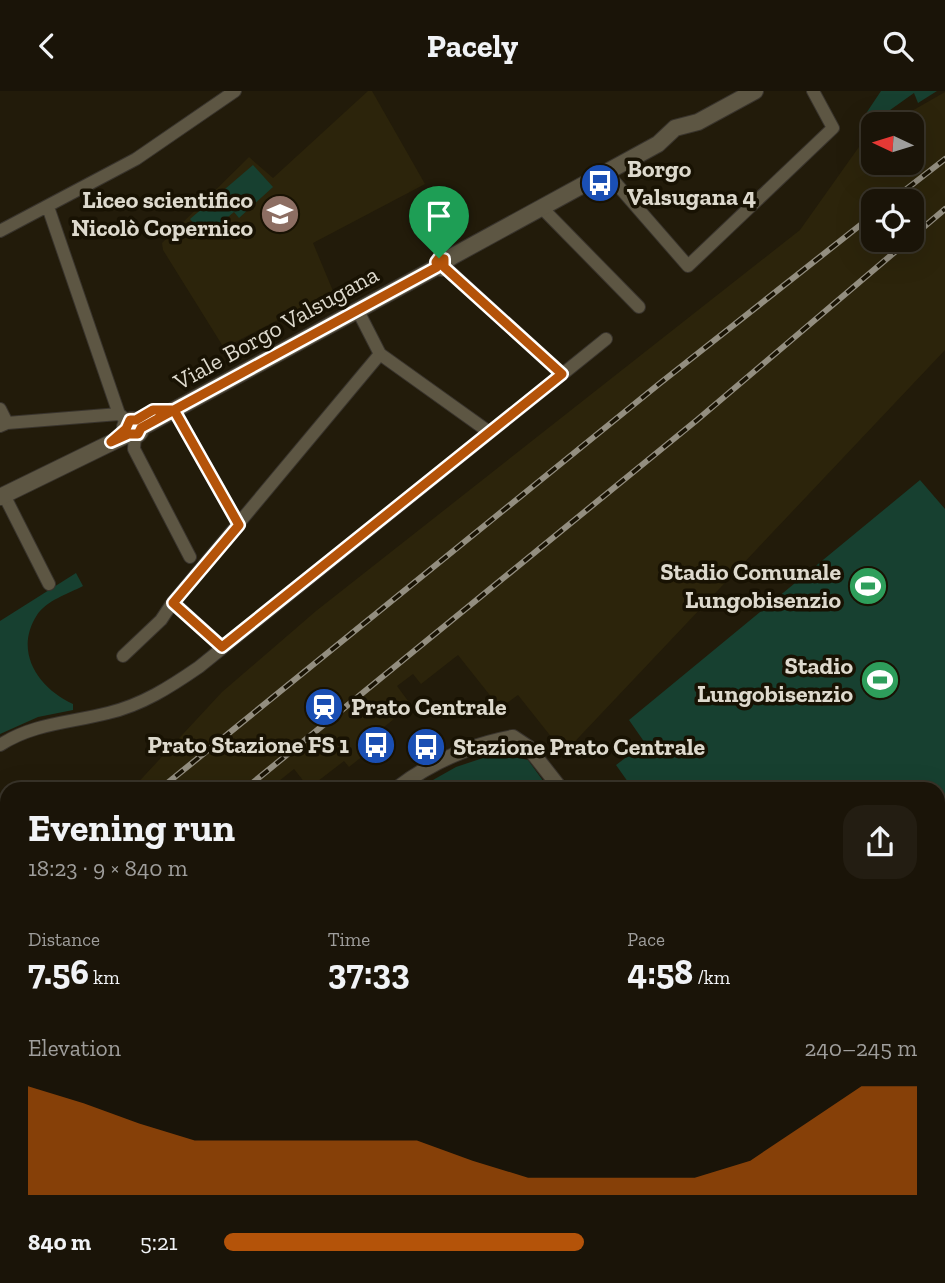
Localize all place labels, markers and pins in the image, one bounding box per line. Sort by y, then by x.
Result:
place label: Borgo Valsugana 4 [627,154,757,211]
bus stop icon: Borgo Valsugana 4 [579,162,621,204]
place label: Liceo scientifico Nicolò Copernico [71,185,253,242]
pin [409,186,469,258]
school or university icon: Liceo scientifico Nicolò Copernico [259,193,301,235]
place label: Stadio Comunale Lungobisenzio [660,557,841,614]
sports icon: Stadio Comunale Lungobisenzio [847,565,889,607]
place label: Stadio Lungobisenzio [697,651,853,708]
sports icon: Stadio Lungobisenzio [859,659,901,701]
station icon: Prato Centrale [303,686,345,728]
place label: Prato Centrale [351,692,507,721]
bus stop icon: Prato Stazione FS 1 [355,724,397,766]
bus stop icon: Stazione Prato Centrale [405,726,447,768]
place label: Prato Stazione FS 1 [148,730,349,759]
place label: Stazione Prato Centrale [453,732,706,761]

